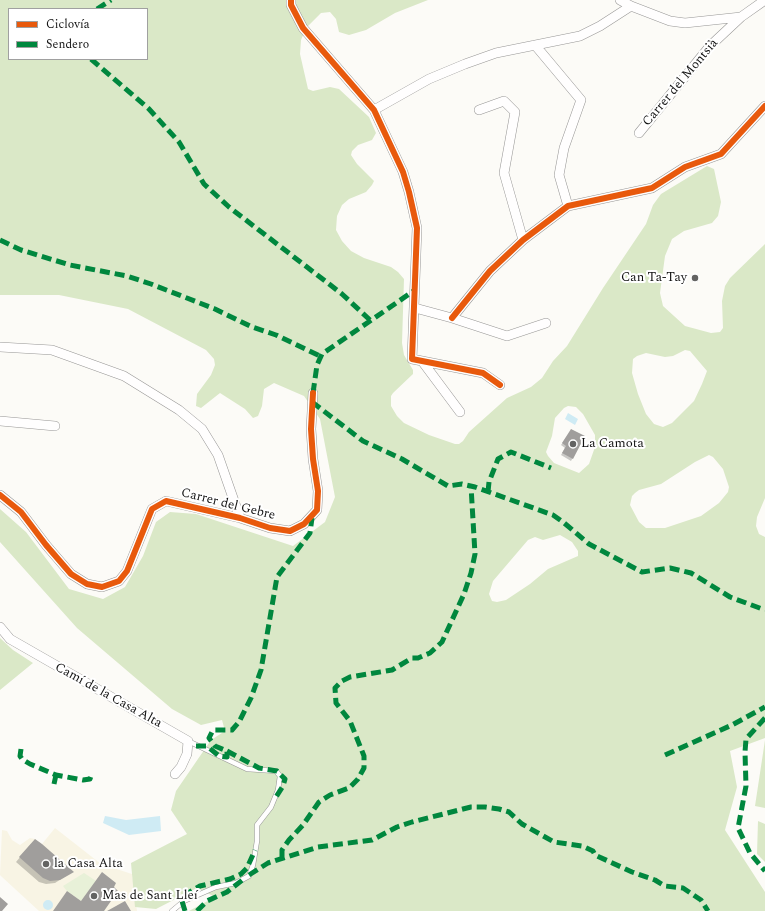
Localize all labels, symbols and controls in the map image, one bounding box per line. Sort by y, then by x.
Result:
legend [8,8,148,60]
text: Ciclovía [46,15,90,34]
text: Sendero [46,35,89,54]
street label: Carrer del Montsià [640,36,722,130]
place label: Can Ta-Tay [621,270,687,286]
marker: Can Ta-Tay [690,273,700,283]
place label: La Camota [581,436,644,452]
marker: La Camota [568,439,578,449]
street label: Carrer del Gebre [179,486,277,524]
street label: Camí de la Casa Alta [52,660,164,732]
place label: la Casa Alta [54,856,123,872]
marker: la Casa Alta [41,859,51,869]
place label: Mas de Sant Lleí [102,888,198,904]
marker: Mas de Sant Lleí [89,891,99,901]

